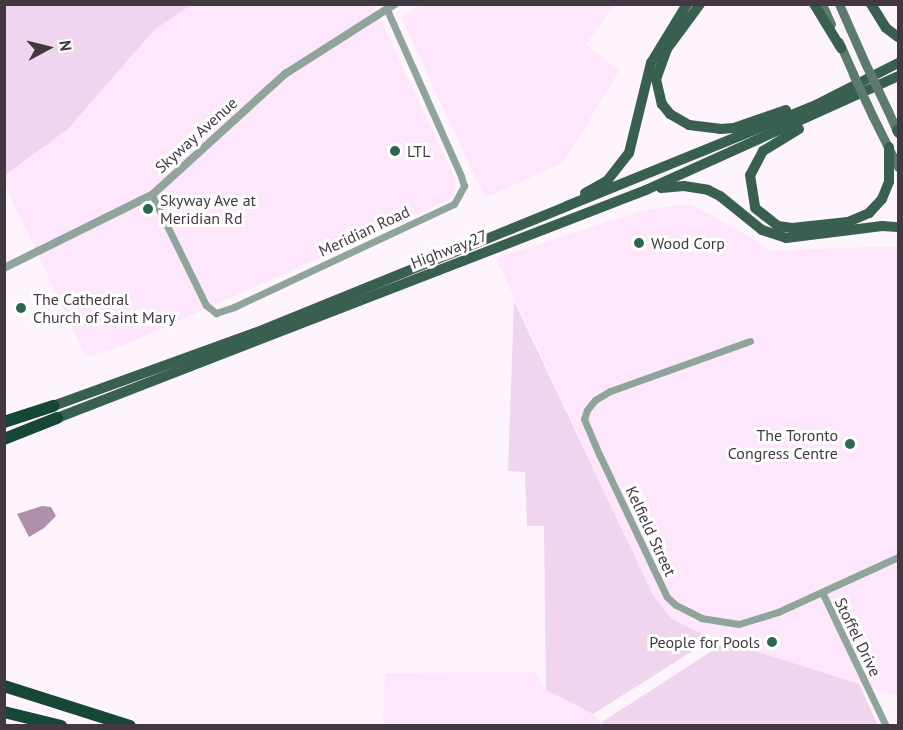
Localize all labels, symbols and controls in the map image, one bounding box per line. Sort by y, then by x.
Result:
north arrow [18,18,78,78]
text: N [55,39,76,52]
street label: Skyway Avenue [151,93,241,177]
place label: LTL [407,141,430,161]
marker: LTL [388,144,402,158]
place label: Skyway Ave at Meridian Rd [160,190,257,228]
marker: Skyway Ave at Meridian Rd [141,202,155,216]
street label: Meridian Road [315,202,413,260]
street label: Highway 27 [408,225,490,273]
place label: Wood Corp [651,233,725,253]
marker: Wood Corp [632,236,646,250]
place label: The Cathedral Church of Saint Mary [33,289,176,327]
marker: The Cathedral Church of Saint Mary [14,301,28,315]
place label: The Toronto Congress Centre [728,425,838,463]
marker: The Toronto Congress Centre [843,437,857,451]
street label: Kelfield Street [622,483,680,579]
street label: Stoffel Drive [831,595,885,679]
place label: People for Pools [649,632,760,652]
marker: People for Pools [765,635,779,649]

